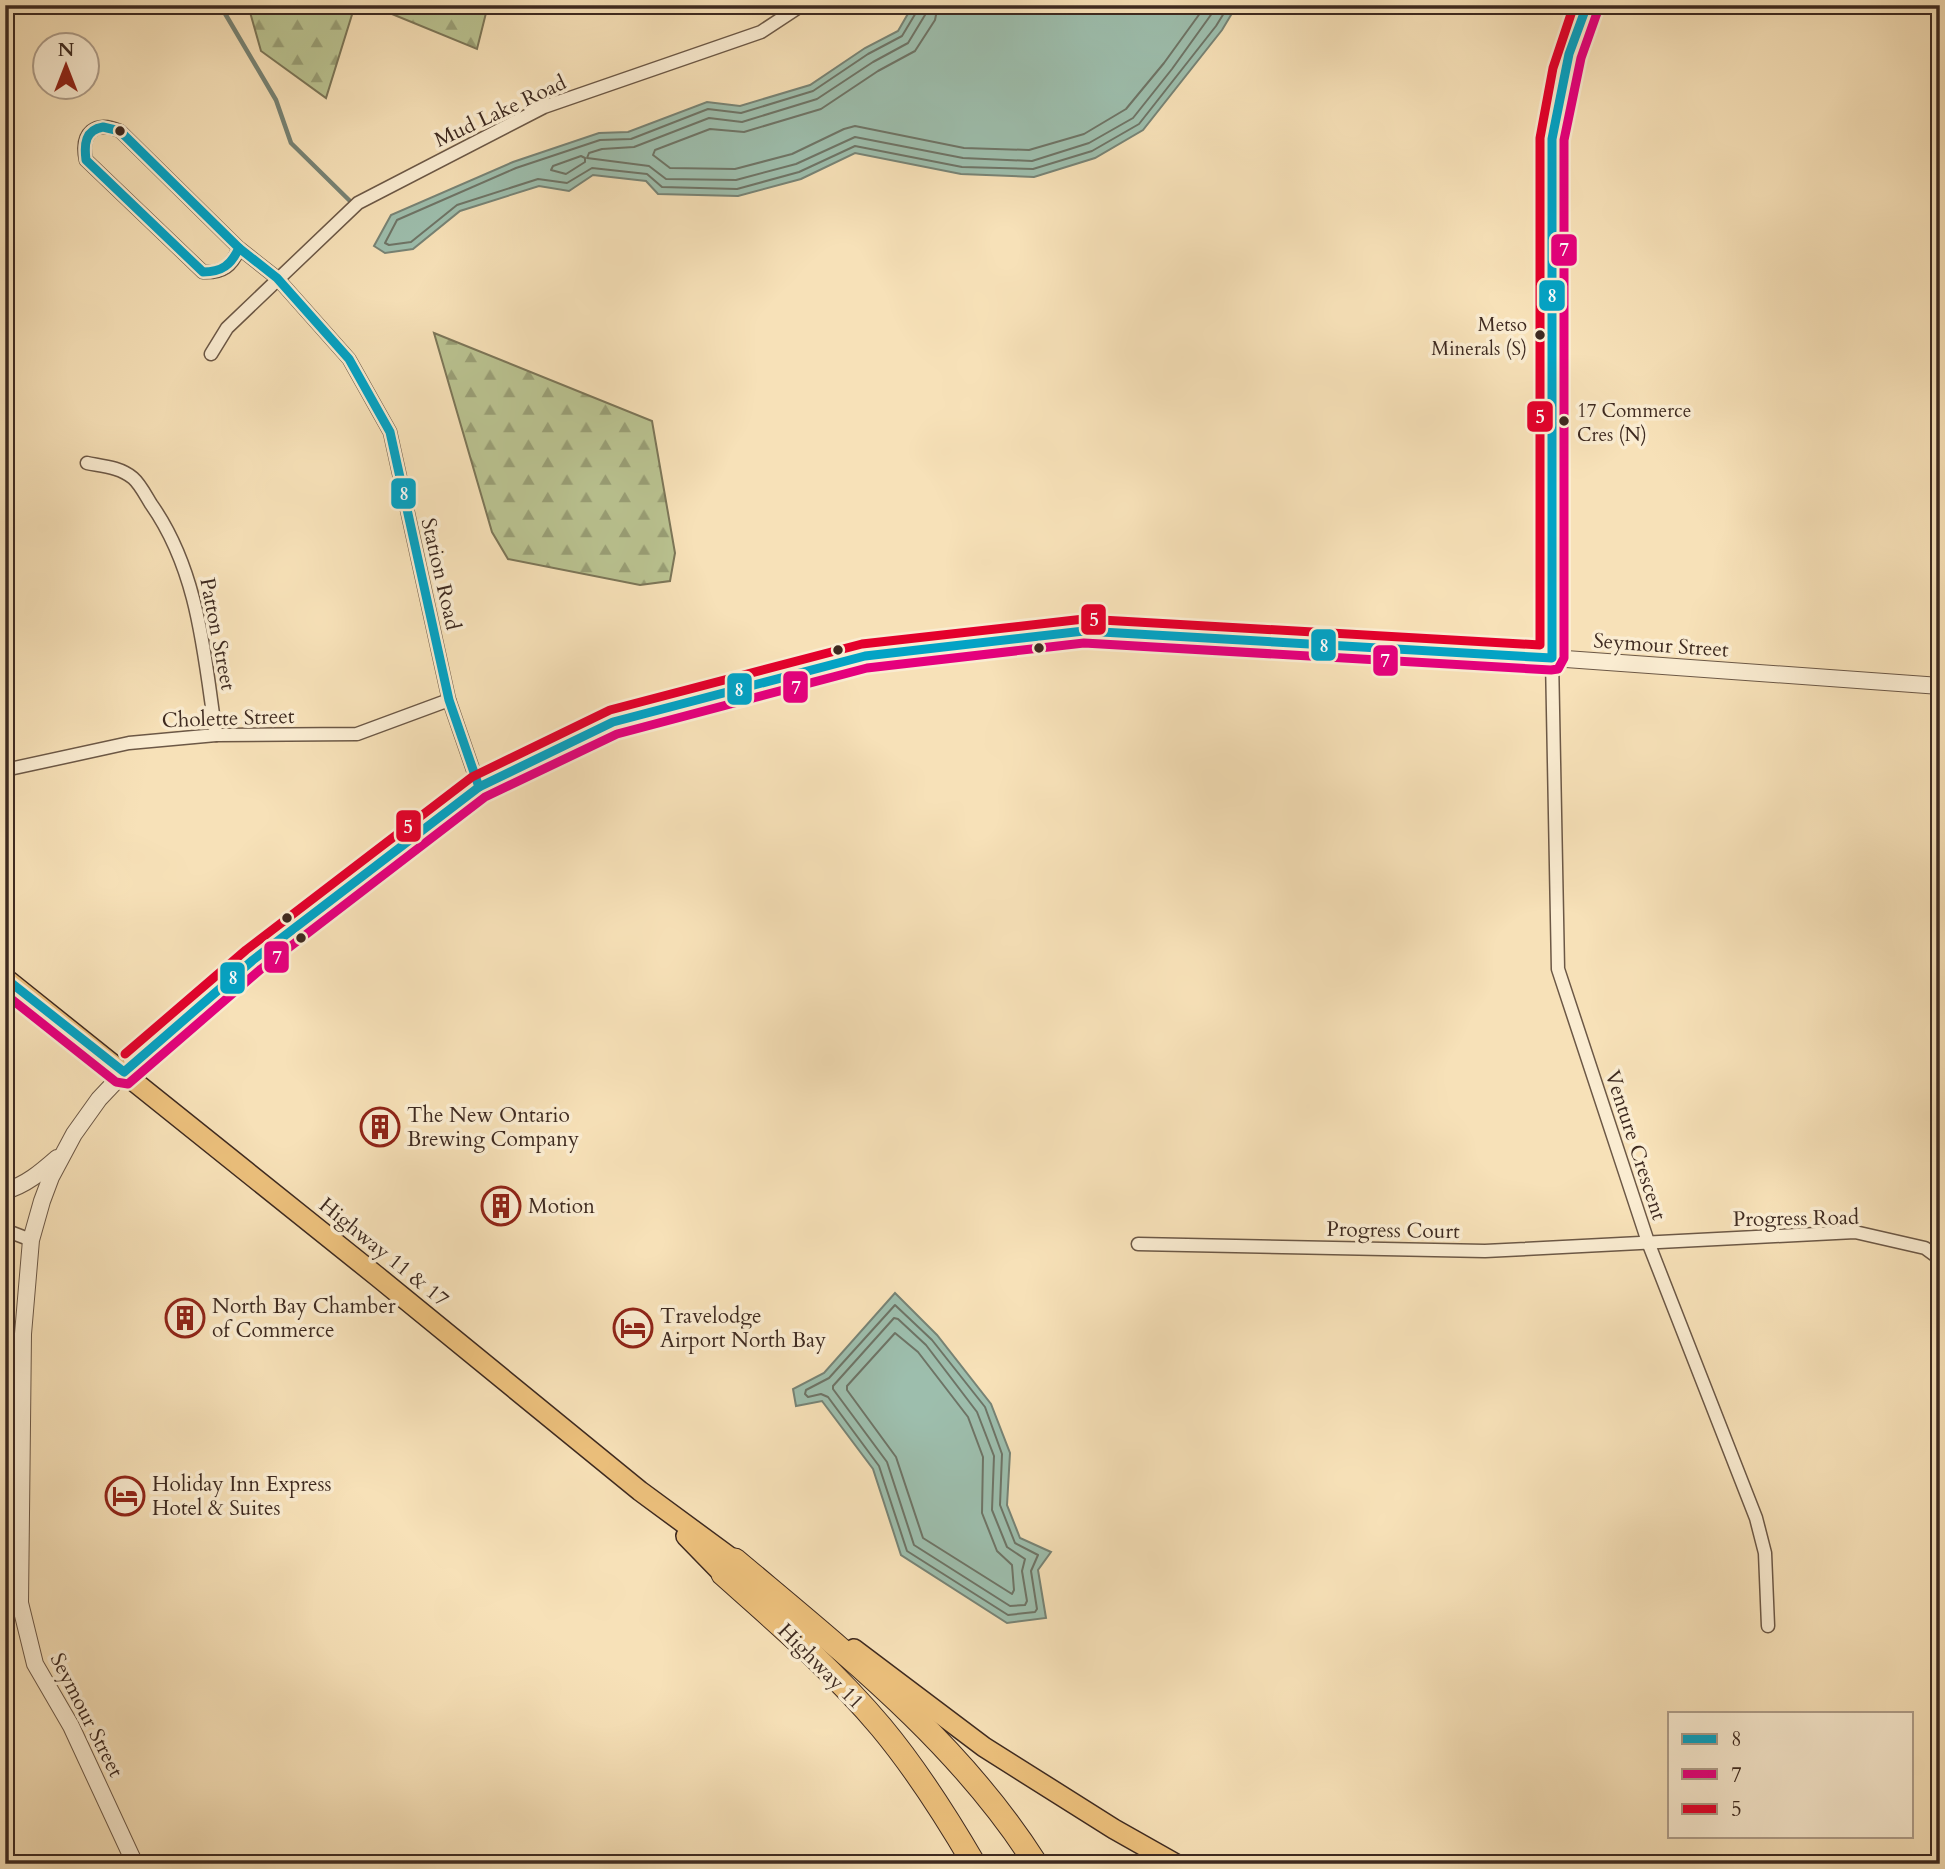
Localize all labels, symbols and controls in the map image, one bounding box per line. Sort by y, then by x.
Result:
north arrow [32,32,102,102]
text: N [58,37,75,63]
street label: Mud Lake Road [430,68,571,155]
unlabelled marker [113,124,127,138]
line badge: 7 [1550,233,1578,267]
text: 7 [1559,237,1569,263]
line badge: 8 [1538,279,1566,312]
text: 8 [1547,283,1557,309]
place label: Metso Minerals (S) [1431,312,1527,362]
marker: Metso Minerals (S) [1533,328,1547,342]
place label: 17 Commerce Cres (N) [1577,398,1691,448]
line badge: 5 [1526,400,1554,433]
text: 5 [1535,404,1545,430]
marker: 17 Commerce Cres (N) [1557,414,1571,428]
line badge: 8 [390,477,417,510]
text: 8 [399,481,409,507]
street label: Station Road [414,515,467,633]
street label: Patton Street [192,575,243,693]
line badge: 5 [1080,603,1107,636]
text: 5 [1089,607,1099,633]
street label: Seymour Street [1592,626,1730,665]
line badge: 8 [1310,628,1337,662]
text: 8 [1319,633,1329,659]
unlabelled marker [1032,641,1046,655]
unlabelled marker [831,643,845,657]
line badge: 7 [1372,644,1399,677]
text: 7 [1380,648,1390,674]
line badge: 7 [782,670,809,704]
line badge: 8 [726,672,753,706]
text: 7 [791,675,801,701]
text: 8 [734,677,744,703]
street label: Cholette Street [161,702,295,735]
line badge: 5 [395,809,422,843]
text: 5 [403,814,413,840]
unlabelled marker [280,911,294,925]
unlabelled marker [294,931,308,945]
line badge: 7 [263,940,290,974]
text: 7 [272,945,282,971]
line badge: 8 [219,961,246,995]
text: 8 [228,965,238,991]
street label: Venture Crescent [1598,1067,1674,1224]
place label: The New Ontario Brewing Company [407,1101,579,1154]
building icon: The New Ontario Brewing Company [359,1106,401,1148]
building icon: Motion [480,1185,522,1227]
street label: Highway 11 & 17 [313,1191,455,1314]
place label: Motion [528,1192,595,1221]
street label: Progress Road [1733,1203,1859,1234]
street label: Progress Court [1326,1215,1460,1246]
place label: North Bay Chamber of Commerce [212,1292,396,1345]
building icon: North Bay Chamber of Commerce [164,1297,206,1339]
place label: Travelodge Airport North Bay [660,1302,826,1355]
hotel icon: Travelodge Airport North Bay [612,1307,654,1349]
place label: Holiday Inn Express Hotel & Suites [152,1470,332,1523]
hotel icon: Holiday Inn Express Hotel & Suites [104,1475,146,1517]
street label: Highway 11 [771,1617,870,1716]
street label: Seymour Street [43,1648,130,1783]
legend [1668,1712,1913,1838]
text: 8 [1731,1725,1742,1754]
text: 7 [1731,1761,1742,1790]
text: 5 [1731,1795,1742,1824]

